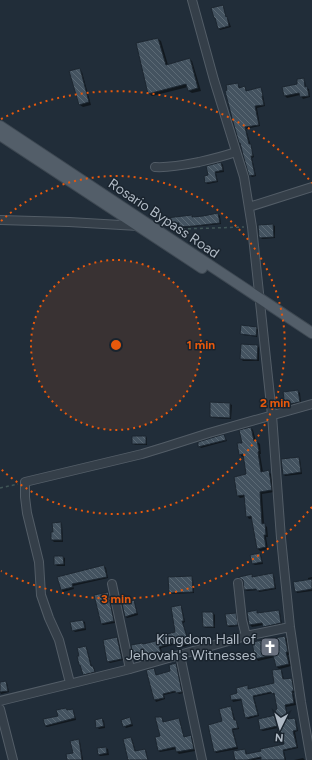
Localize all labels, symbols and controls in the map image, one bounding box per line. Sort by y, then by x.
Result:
street label: Rosario Bypass Road [105,175,222,262]
centre of rings [109,338,123,352]
text: 1 min [187,338,215,352]
text: 2 min [260,396,290,410]
text: 3 min [101,592,131,606]
place label: Kingdom Hall of Jehovah's Witnesses [126,631,257,664]
church icon: Kingdom Hall of Jehovah's Witnesses [259,636,281,658]
north arrow [260,708,300,748]
text: N [274,731,284,744]

